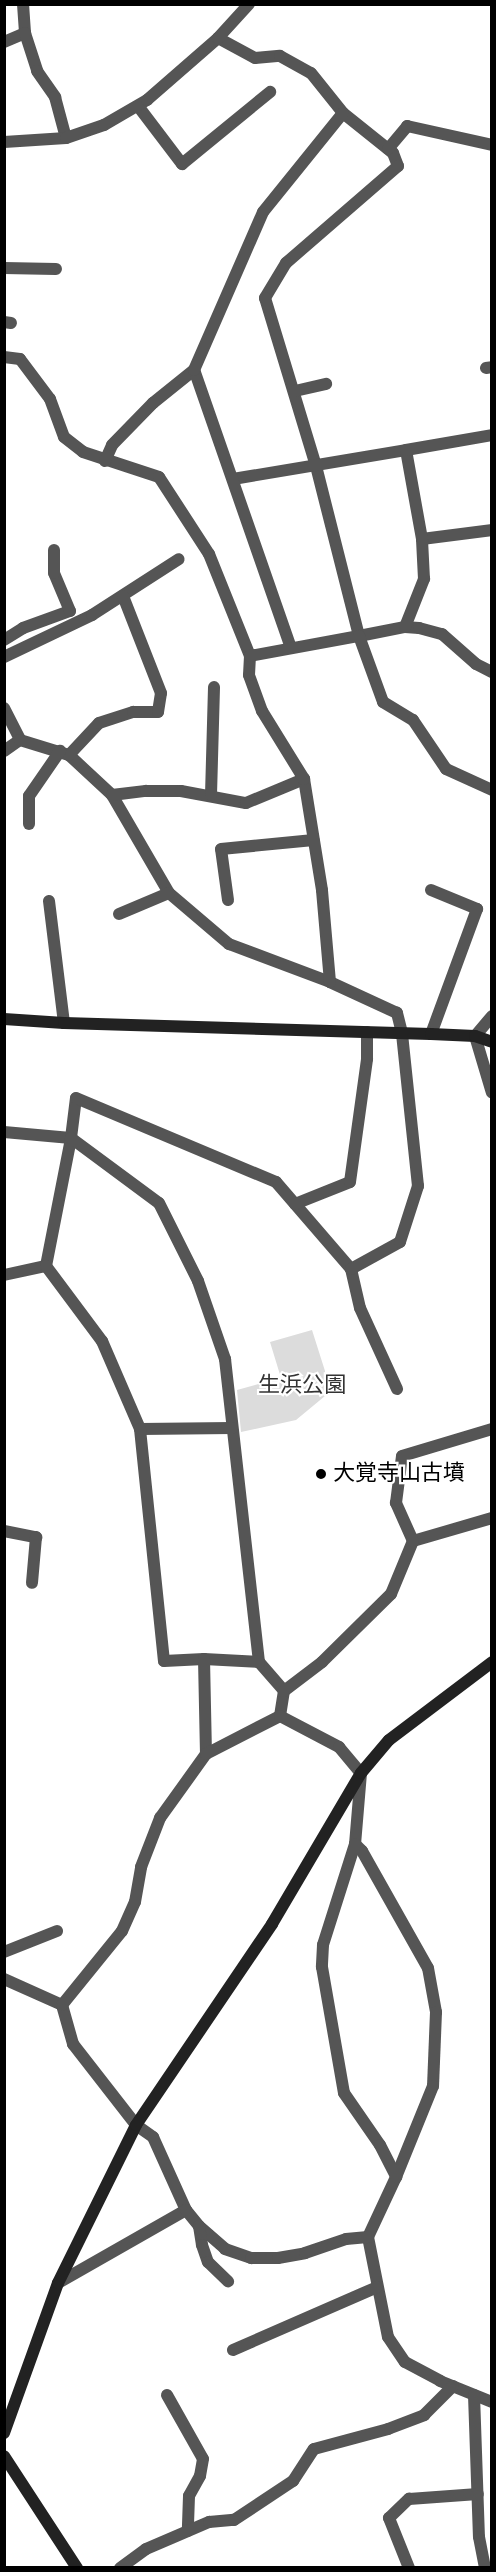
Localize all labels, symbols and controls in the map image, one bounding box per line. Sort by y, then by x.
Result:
park label: 生浜公園 [258,1373,346,1399]
place label: 大覚寺山古墳 [333,1461,465,1487]
marker: 大覚寺山古墳 [314,1467,328,1481]

